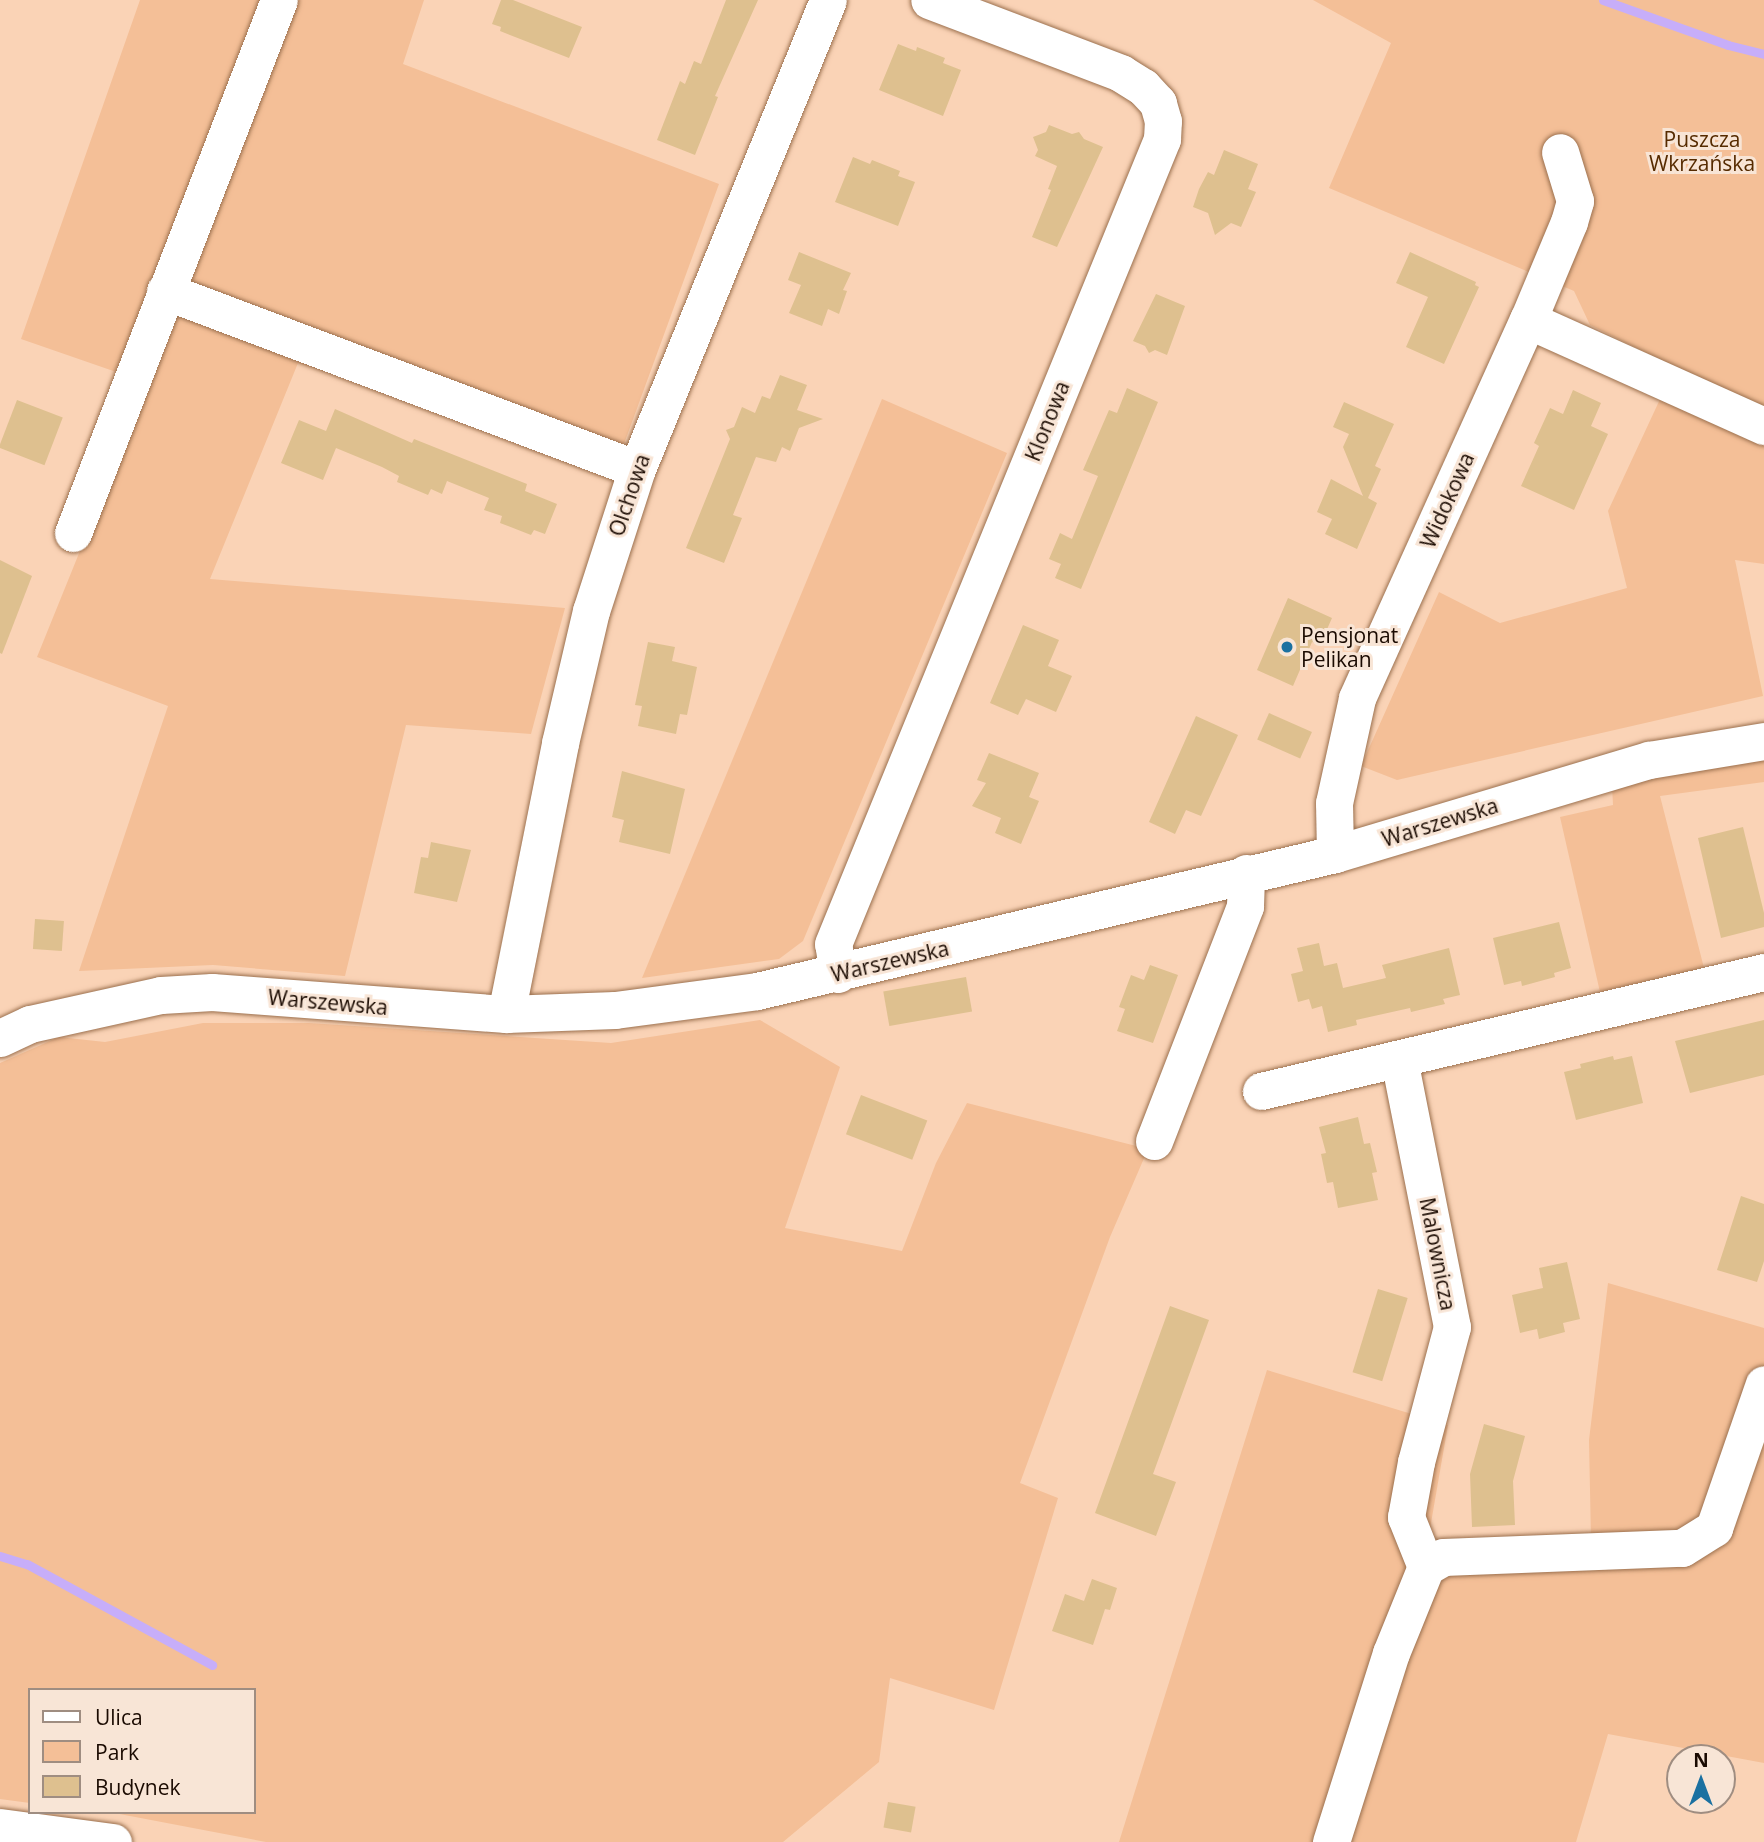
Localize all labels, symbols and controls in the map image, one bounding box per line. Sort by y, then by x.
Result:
park label: Puszcza Wkrzańska [1649,126,1755,176]
street label: Klonowa [1020,377,1074,465]
street label: Widokowa [1415,448,1479,552]
street label: Olchowa [603,451,655,539]
place label: Pensjonat Pelikan [1301,622,1398,672]
marker: Pensjonat Pelikan [1279,639,1295,655]
street label: Warszewska [1379,792,1501,852]
street label: Warszewska [829,935,951,987]
street label: Warszewska [267,984,389,1020]
street label: Malownicza [1415,1195,1461,1313]
legend [28,1688,256,1814]
text: Ulica [95,1703,143,1731]
text: Park [95,1738,139,1766]
north arrow [1666,1744,1736,1814]
text: N [1693,1747,1709,1773]
text: Budynek [95,1773,181,1801]

